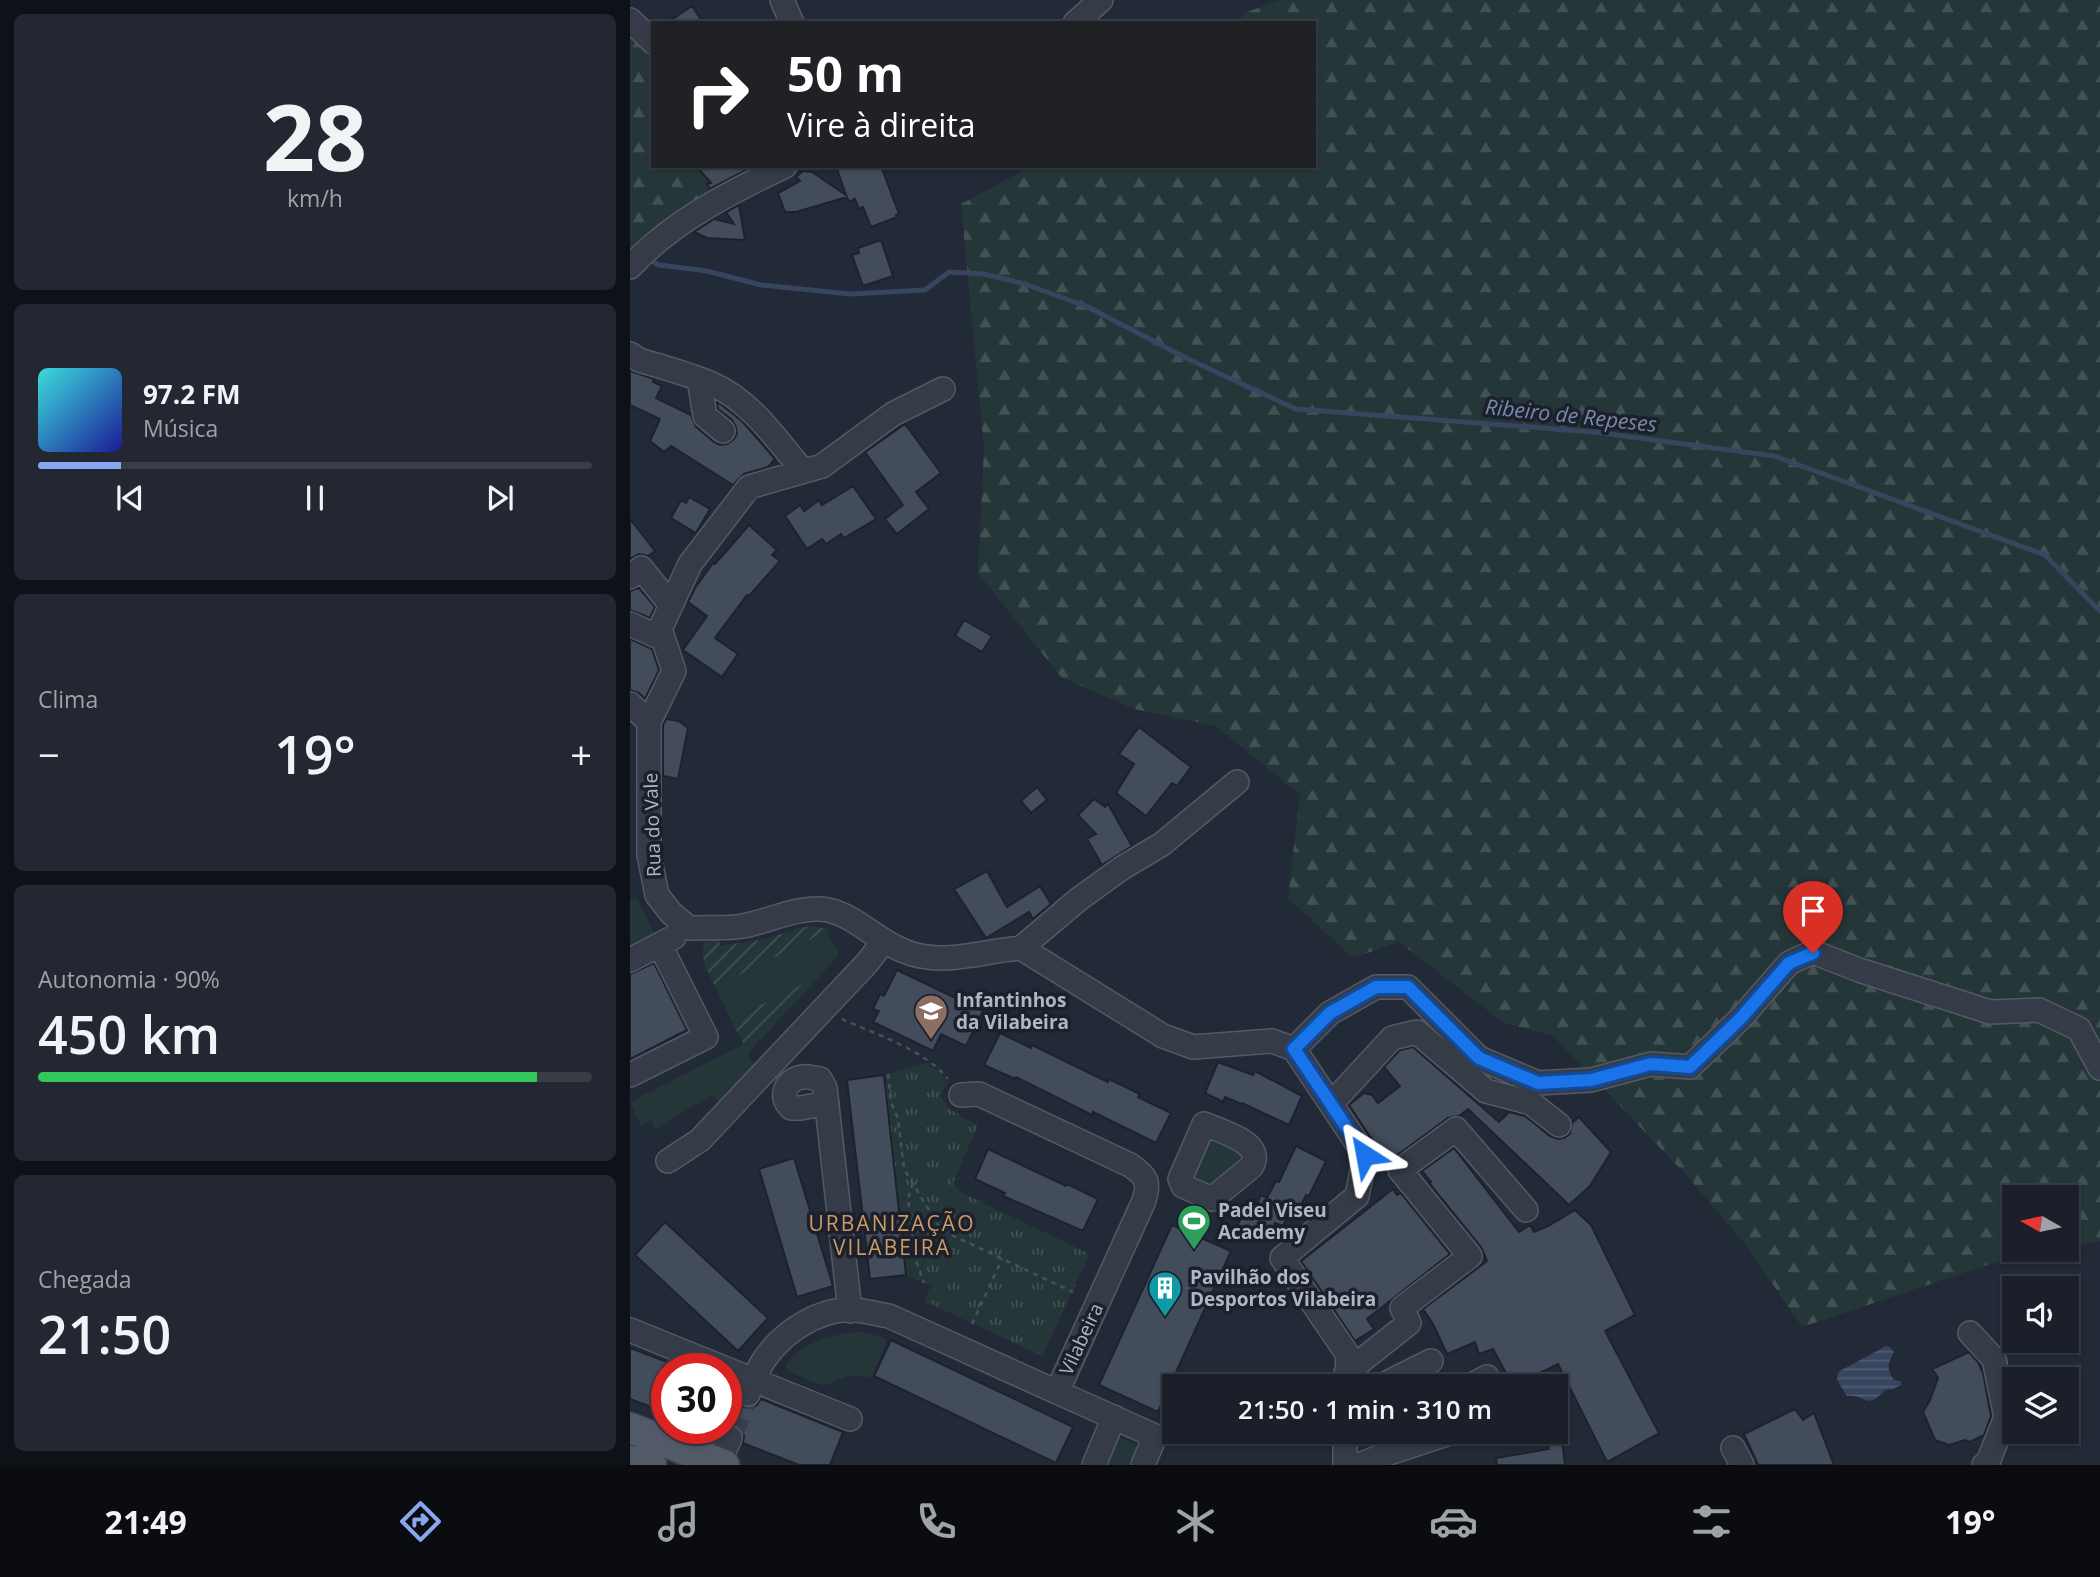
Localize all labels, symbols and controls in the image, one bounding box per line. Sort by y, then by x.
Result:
text: 50 m [787,40,904,106]
icon: right [672,49,763,140]
text: 28 [263,74,367,198]
text: Vire à direita [787,103,976,146]
text: km/h [287,182,343,214]
text: 97.2 FM [143,376,241,412]
water label: Ribeiro de Repeses [1484,392,1658,438]
text: Música [143,412,218,444]
icon: previous [111,479,149,517]
icon: pause [296,479,334,517]
icon: next [481,479,519,517]
text: Clima [38,683,98,715]
text: 19° [274,718,356,789]
text: − [38,728,60,780]
text: + [570,728,592,780]
street label: Rua do Vale [637,772,667,878]
pin [1783,881,1843,953]
icon: arrive [1794,892,1832,930]
text: Autonomia · 90% [38,963,220,995]
place label: Infantinhos da Vilabeira [956,987,1069,1035]
school or university icon: Infantinhos da Vilabeira [912,992,950,1041]
text: 450 km [38,998,220,1069]
position arrow [1328,1118,1402,1192]
north arrow [2002,1185,2079,1262]
map controls [2002,1185,2079,1444]
place label: Padel Viseu Academy [1218,1197,1327,1245]
sports icon: Padel Viseu Academy [1175,1202,1213,1251]
district label: URBANIZAÇÃO VILABEIRA [809,1209,975,1261]
text: Chegada [38,1263,132,1295]
place label: Pavilhão dos Desportos Vilabeira [1190,1264,1376,1312]
building icon: Pavilhão dos Desportos Vilabeira [1146,1269,1184,1318]
button: sound [2002,1276,2079,1353]
text: 21:50 [38,1298,171,1369]
street label: Vilabeira [1053,1299,1109,1379]
speed limit sign: 30 [651,1353,742,1444]
button: layers [2002,1367,2079,1444]
text: 21:50 · 1 min · 310 m [1238,1391,1492,1427]
icon: directions [396,1497,445,1546]
icon: music [654,1497,703,1546]
icon: phone [912,1497,961,1546]
icon: climate [1171,1497,1220,1546]
icon: car [1429,1497,1478,1546]
icon: filters [1687,1497,1736,1546]
text: 21:49 [105,1500,187,1543]
text: 19° [1945,1500,1995,1543]

